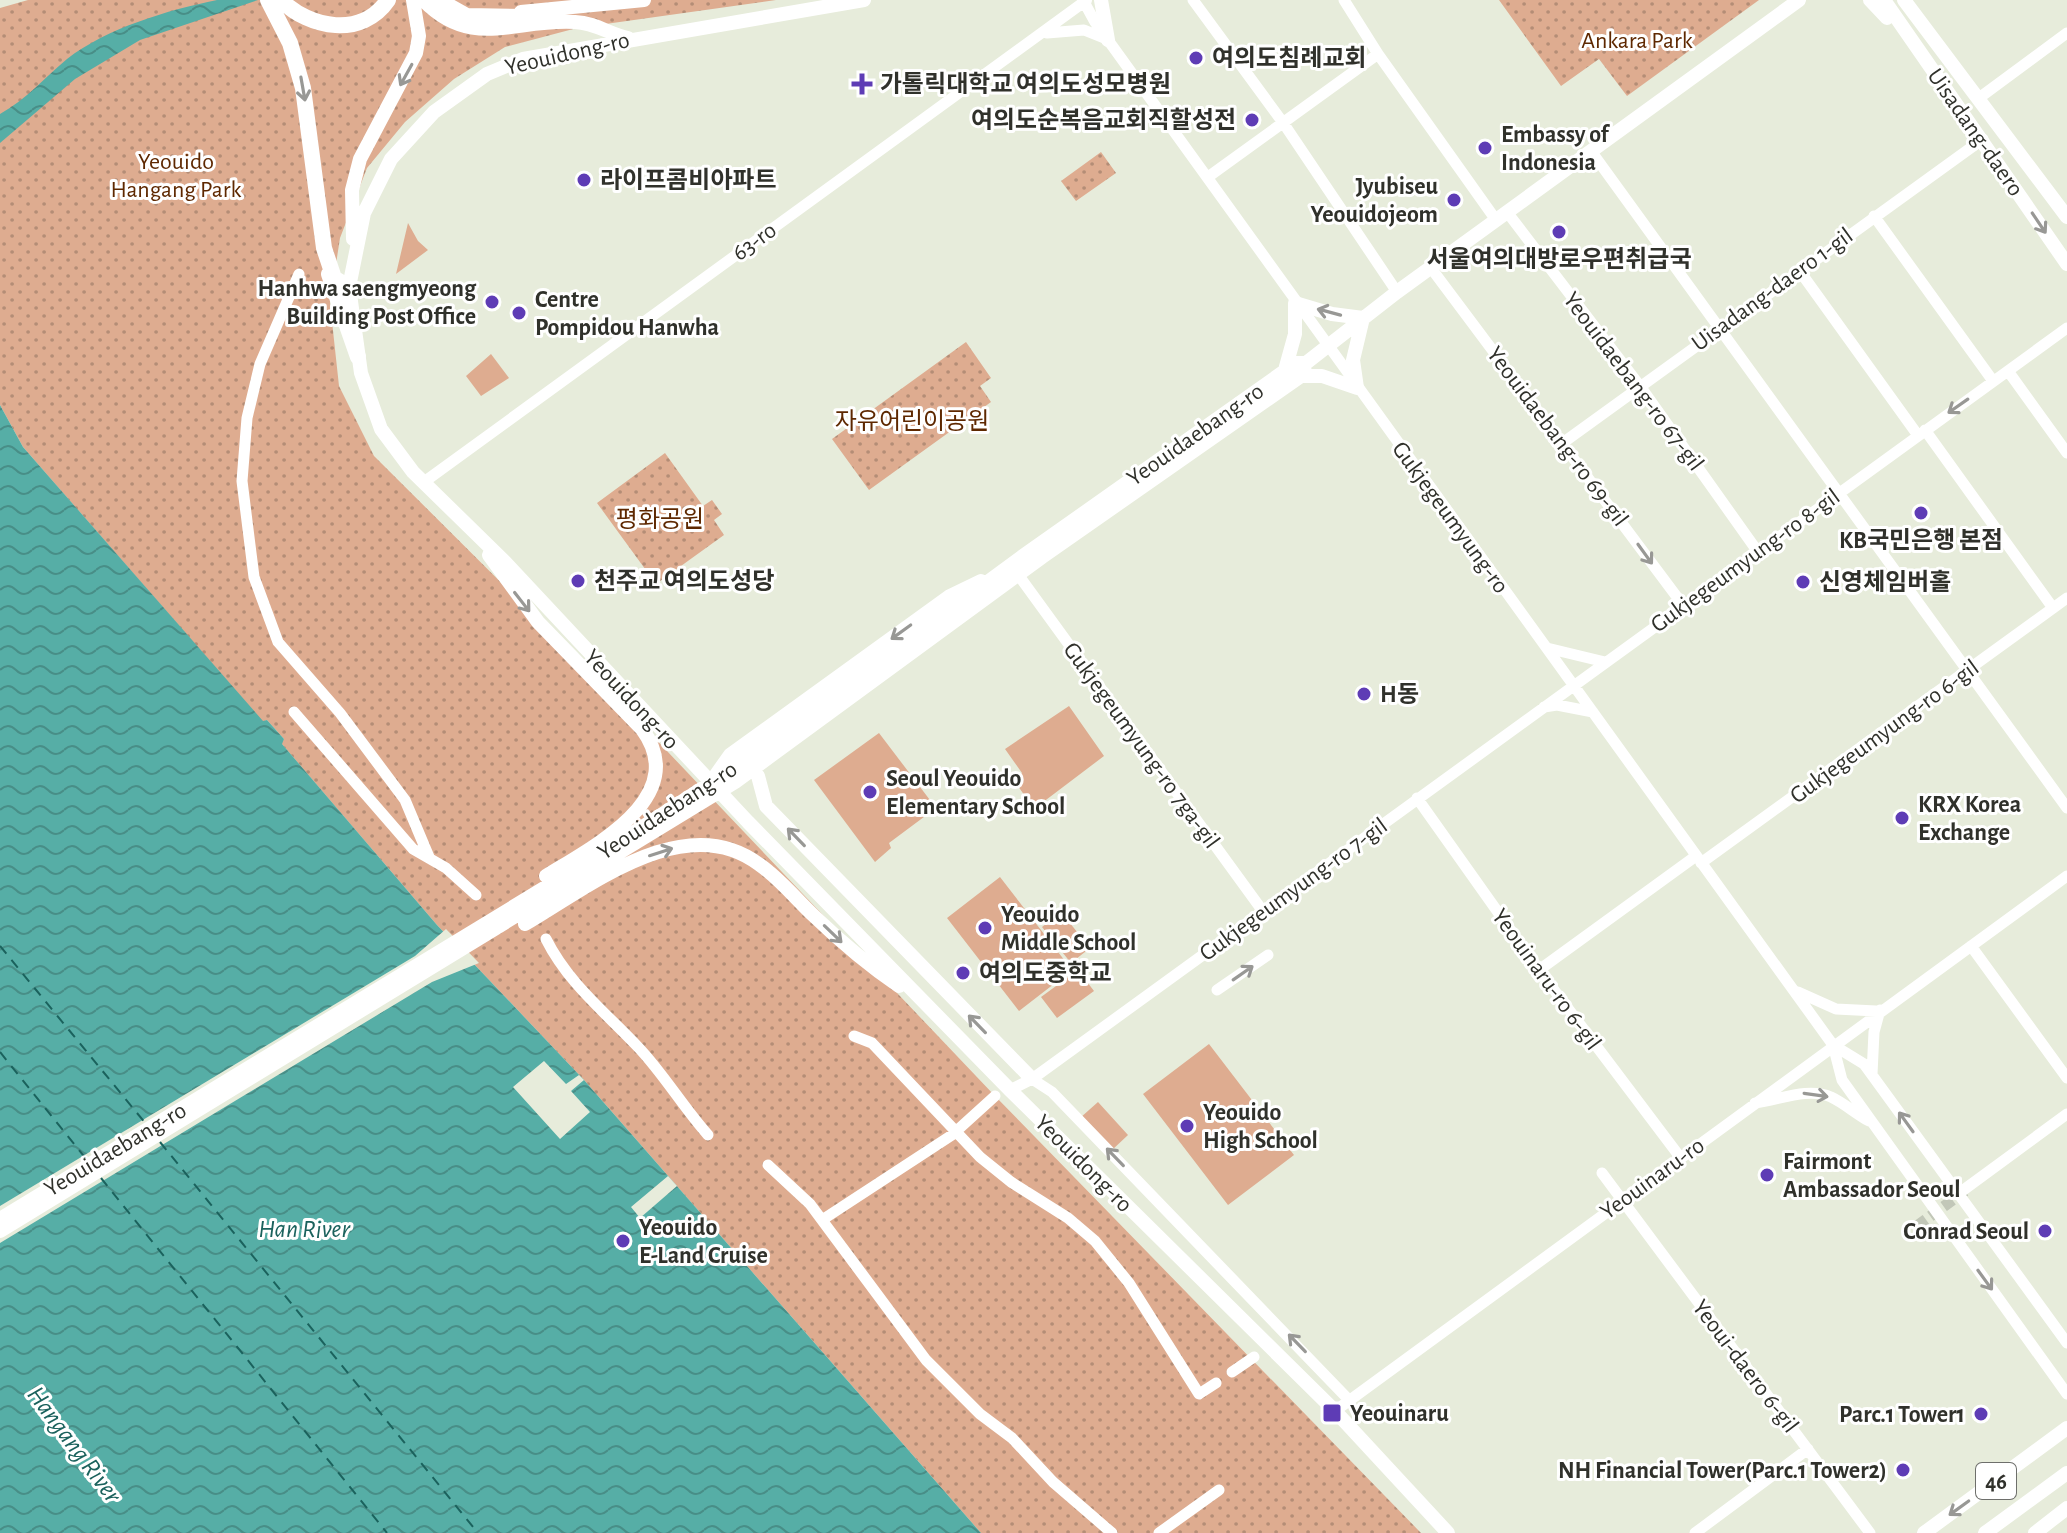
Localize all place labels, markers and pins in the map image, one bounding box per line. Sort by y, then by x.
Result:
place label: 여의도침례교회 [1212,45,1367,71]
marker: 여의도침례교회 [1187,49,1205,67]
place label: 가톨릭대학교 여의도성모병원 [880,71,1171,97]
marker: 가톨릭대학교 여의도성모병원 [851,73,873,95]
place label: 여의도순복음교회직할성전 [971,107,1236,133]
marker: 여의도순복음교회직할성전 [1243,111,1261,129]
place label: Embassy of Indonesia [1501,123,1611,175]
marker: Embassy of Indonesia [1476,139,1494,157]
place label: 라이프콤비아파트 [600,167,777,193]
marker: 라이프콤비아파트 [575,171,593,189]
place label: Jyubiseu Yeouidojeom [1311,175,1438,227]
marker: Jyubiseu Yeouidojeom [1445,191,1463,209]
marker: 서울여의대방로우편취급국 [1550,223,1568,241]
place label: 서울여의대방로우편취급국 [1427,246,1691,272]
place label: Hanhwa saengmyeong Building Post Office [258,277,477,329]
place label: Centre Pompidou Hanwha [535,288,719,340]
marker: Hanhwa saengmyeong Building Post Office [483,293,501,311]
marker: Centre Pompidou Hanwha [510,304,528,322]
marker: KB국민은행 본점 [1912,504,1930,522]
place label: KB국민은행 본점 [1839,527,2003,553]
place label: 천주교 여의도성당 [594,568,774,594]
place label: 신영체임버홀 [1819,569,1951,595]
marker: 천주교 여의도성당 [569,572,587,590]
marker: 신영체임버홀 [1794,573,1812,591]
place label: H동 [1380,682,1419,707]
marker: H동 [1355,685,1373,703]
place label: Seoul Yeouido Elementary School [886,767,1065,819]
marker: Seoul Yeouido Elementary School [861,783,879,801]
place label: KRX Korea Exchange [1918,793,2021,845]
marker: KRX Korea Exchange [1893,809,1911,827]
place label: Yeouido Middle School [1001,903,1136,955]
marker: Yeouido Middle School [976,919,994,937]
place label: 여의도중학교 [979,960,1111,986]
marker: 여의도중학교 [954,964,972,982]
place label: Yeouido High School [1203,1101,1318,1153]
marker: Yeouido High School [1178,1117,1196,1135]
place label: Fairmont Ambassador Seoul [1783,1150,1961,1202]
marker: Fairmont Ambassador Seoul [1758,1166,1776,1184]
place label: Yeouido E-Land Cruise [639,1216,768,1268]
place label: Conrad Seoul [1903,1220,2029,1244]
marker: Conrad Seoul [2036,1222,2054,1240]
marker: Yeouido E-Land Cruise [614,1232,632,1250]
marker: Yeouinaru [1321,1402,1343,1424]
place label: Yeouinaru [1350,1402,1449,1426]
place label: Parc.1 Tower1 [1839,1403,1965,1427]
marker: Parc.1 Tower1 [1972,1405,1990,1423]
place label: NH Financial Tower(Parc.1 Tower2) [1558,1459,1887,1483]
marker: NH Financial Tower(Parc.1 Tower2) [1894,1461,1912,1479]

